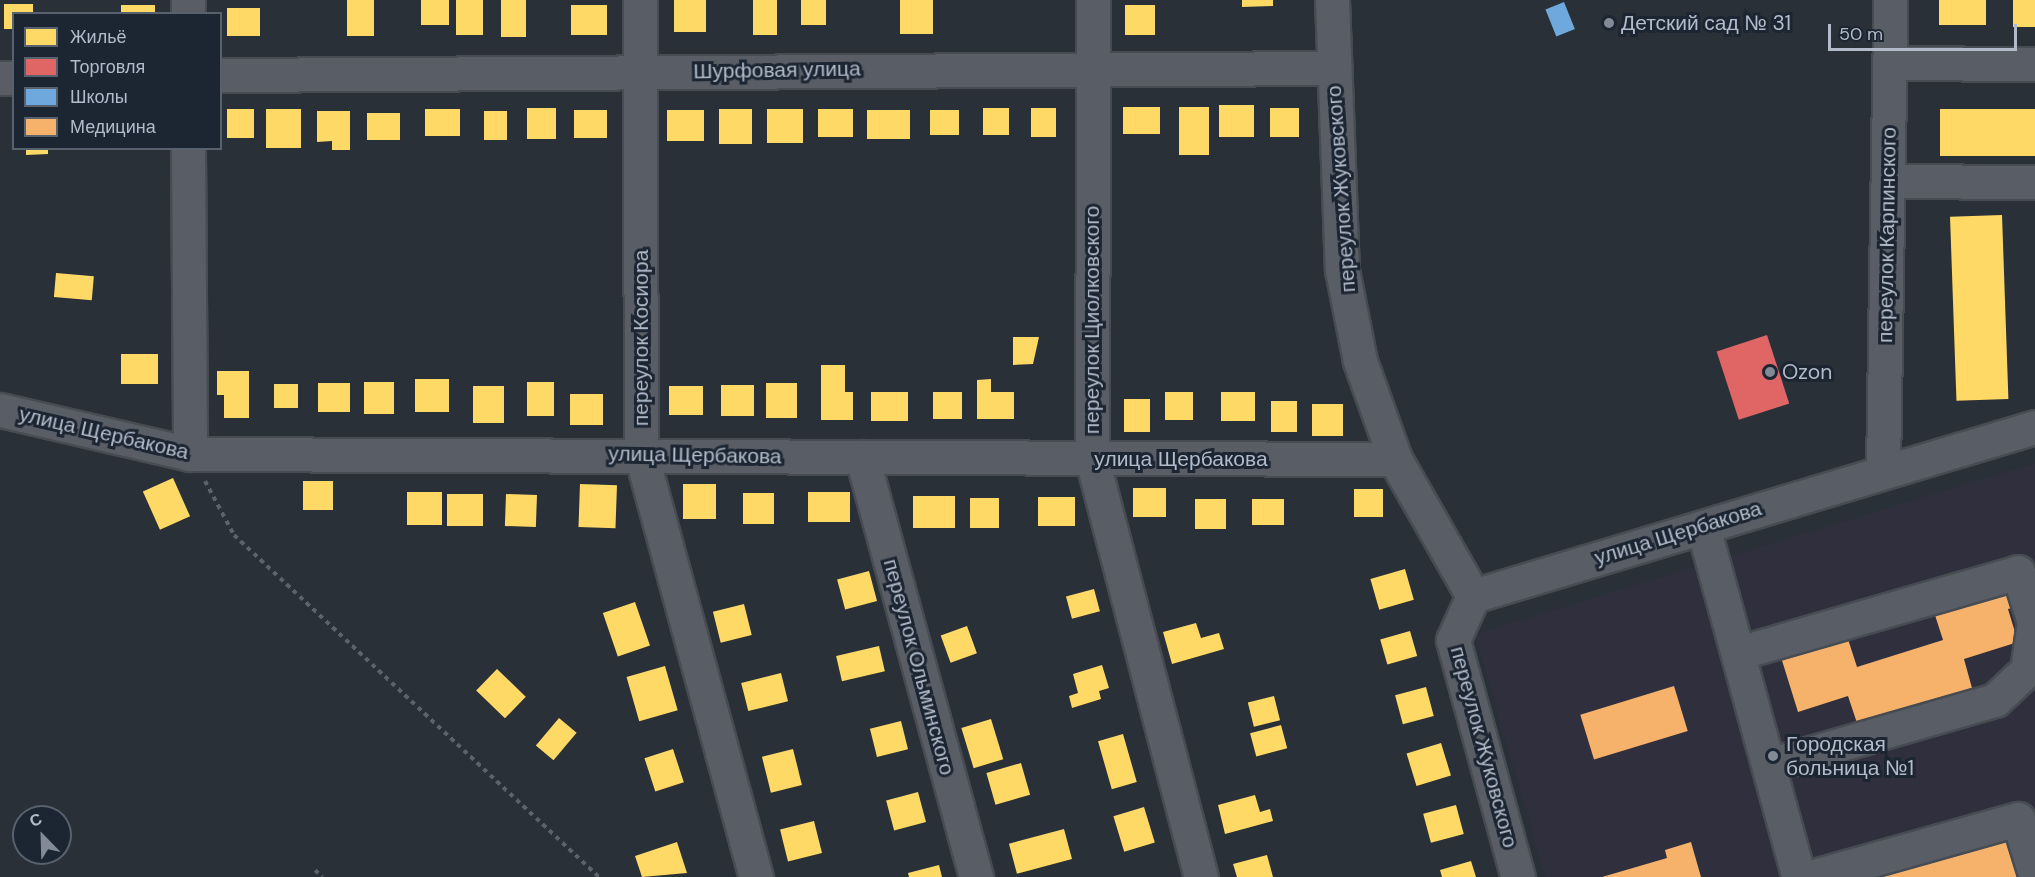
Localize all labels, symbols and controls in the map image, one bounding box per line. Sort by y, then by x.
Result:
place label: Детский сад № 31 [1621,10,1791,36]
legend [12,12,222,150]
scale bar [1831,12,2020,50]
marker: Детский сад № 31 [1602,16,1616,30]
text: 50 m [1839,22,1883,46]
text: Жильё [70,25,127,49]
text: Торговля [70,55,145,79]
street label: Шурфовая улица [693,56,861,84]
text: Школы [70,85,128,109]
street label: переулок Жуковского [1321,85,1361,293]
text: Медицина [70,115,156,139]
street label: переулок Карпинского [1873,127,1901,343]
street label: переулок Циолковского [1079,206,1105,434]
street label: переулок Косиора [628,250,654,426]
place label: Ozon [1782,359,1832,385]
marker: Ozon [1763,365,1777,379]
street label: улица Щербакова [17,401,191,465]
street label: улица Щербакова [608,441,782,469]
street label: улица Щербакова [1094,446,1268,472]
street label: улица Щербакова [1591,496,1765,570]
street label: переулок Ольминского [878,556,960,778]
street label: переулок Жуковского [1445,644,1523,850]
place label: Городская больница №1 [1786,731,1914,781]
marker: Городская больница №1 [1764,747,1782,765]
north arrow [12,805,72,865]
text: С [26,808,45,832]

